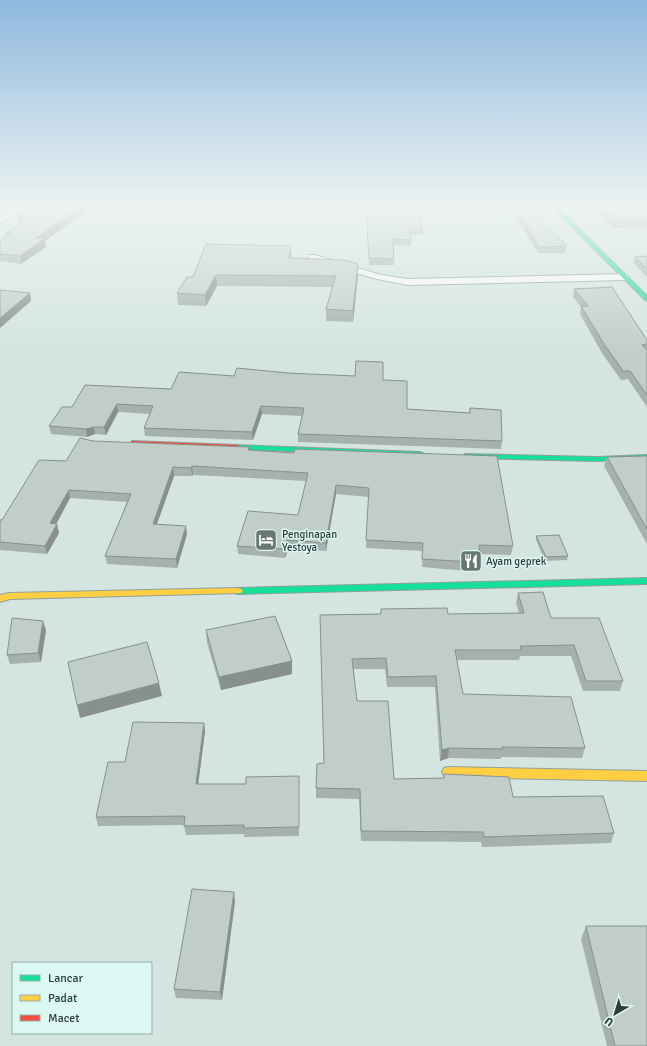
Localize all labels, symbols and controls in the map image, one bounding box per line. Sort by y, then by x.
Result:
hotel icon: Penginapan Yestoya [253,527,279,553]
place label: Penginapan Yestoya [282,528,337,554]
restaurant icon: Ayam geprek [458,548,484,574]
place label: Ayam geprek [486,555,547,568]
legend [12,962,152,1034]
text: Lancar [48,971,84,986]
text: Padat [48,991,77,1006]
north arrow [595,994,635,1034]
text: Macet [48,1011,80,1026]
text: U [602,1014,616,1029]

